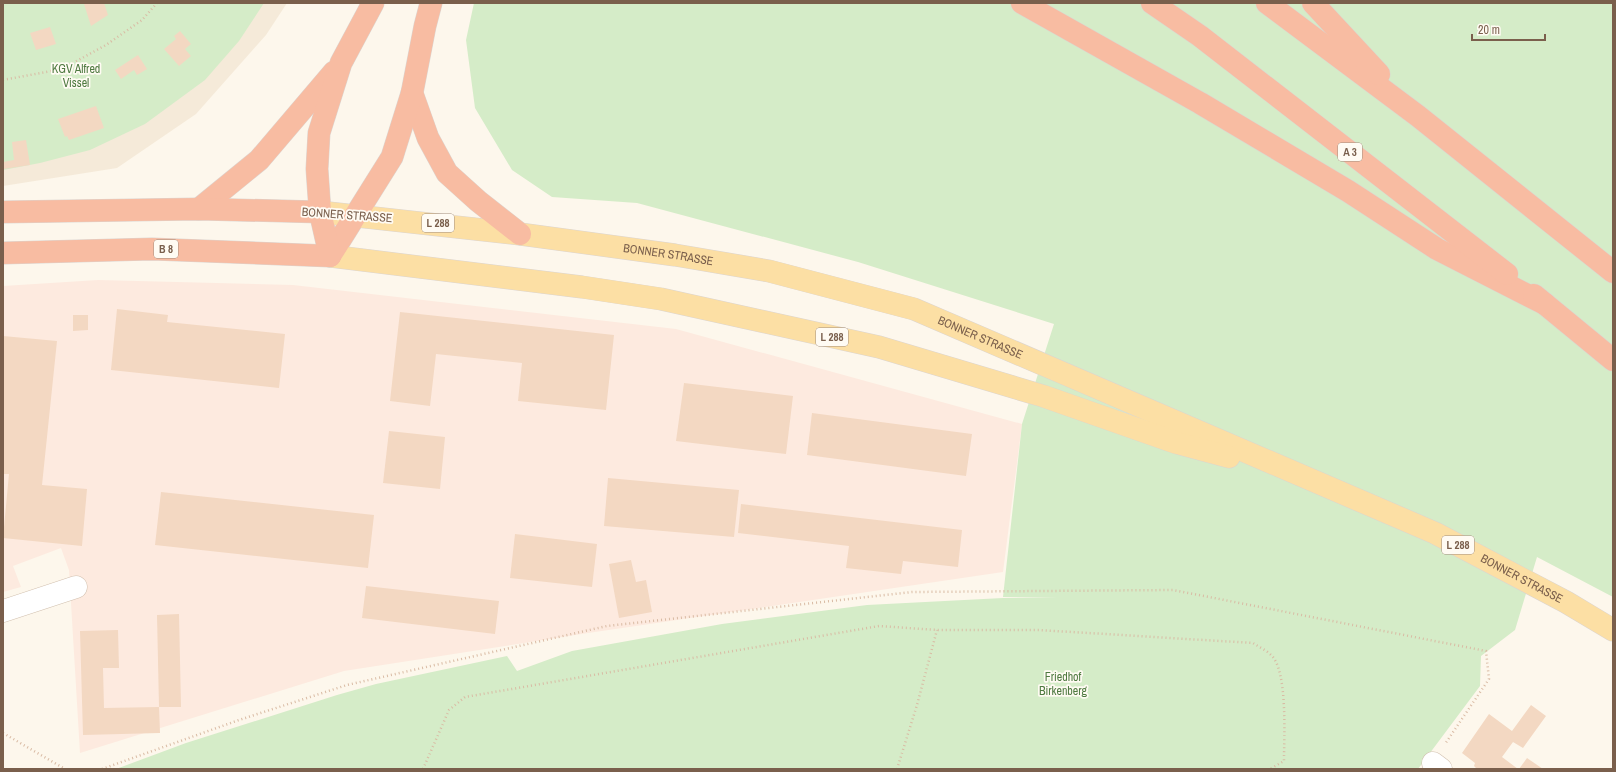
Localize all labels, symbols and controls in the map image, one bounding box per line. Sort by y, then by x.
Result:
scale bar [1472,16,1545,42]
text: 20 m [1478,22,1500,38]
park label: KGV Alfred Vissel [52,61,100,91]
road number: A 3 [1338,143,1362,161]
street label: BONNER STRASSE [301,204,393,226]
road number: L 288 [422,214,454,232]
road number: B 8 [154,240,178,258]
street label: BONNER STRASSE [622,240,715,269]
street label: BONNER STRASSE [935,312,1025,363]
road number: L 288 [816,328,848,346]
road number: L 288 [1442,536,1474,554]
street label: BONNER STRASSE [1478,550,1566,607]
park label: Friedhof Birkenberg [1039,669,1088,699]

